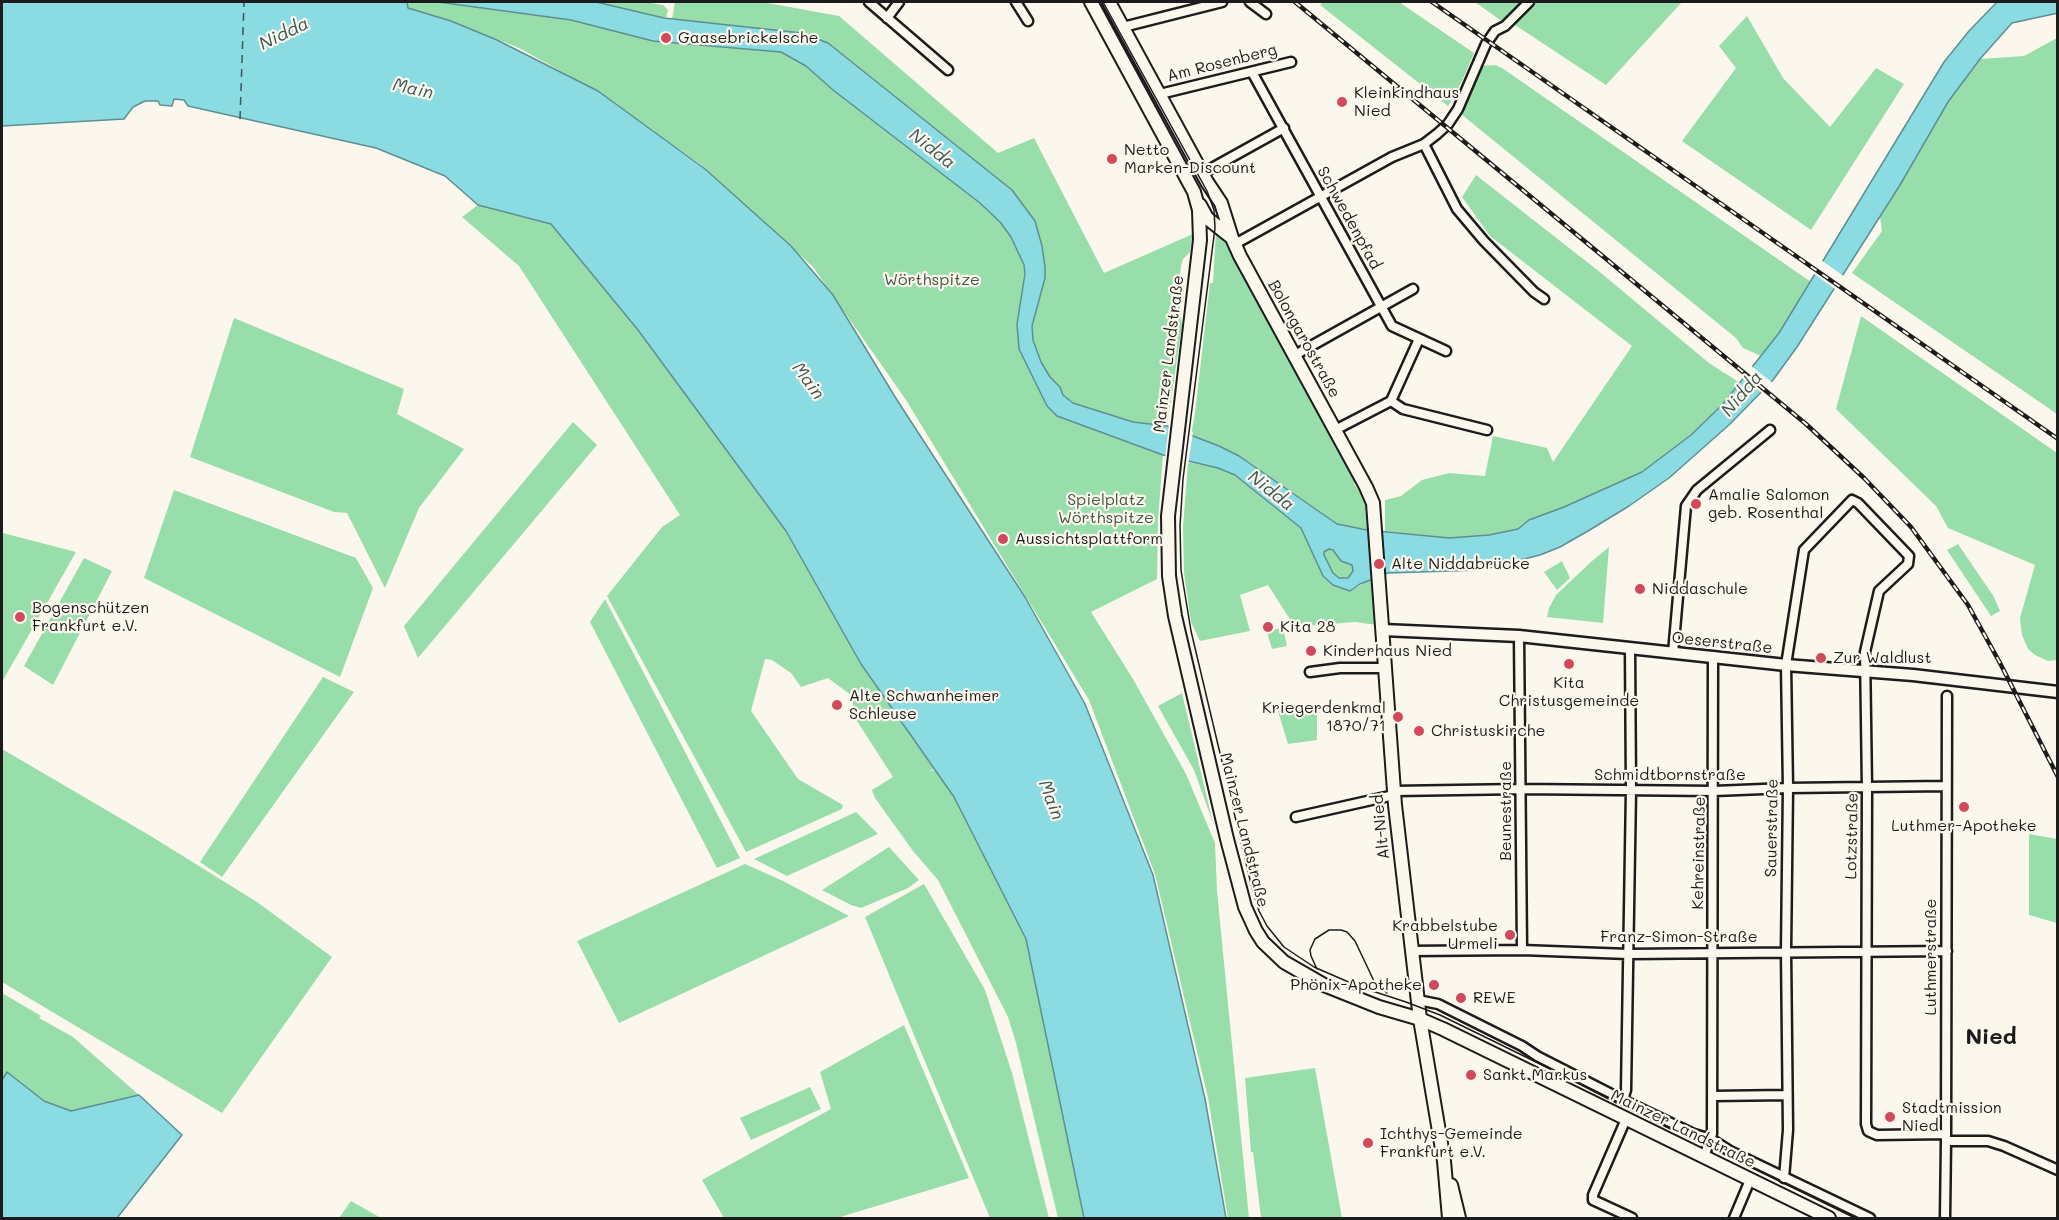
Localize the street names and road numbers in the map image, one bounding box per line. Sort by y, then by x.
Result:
street label: Am Rosenberg [1165,40,1279,86]
street label: Schwedenpfad [1313,163,1385,273]
street label: Mainzer Landstraße [1150,274,1188,434]
street label: Bolongarostraße [1264,277,1344,401]
street label: Oeserstraße [1671,628,1773,658]
street label: Mainzer Landstraße [1215,751,1273,909]
street label: Beunestraße [1496,761,1516,861]
street label: Schmidtbornstraße [1594,765,1746,785]
street label: Sauerstraße [1762,779,1782,877]
street label: Lotzstraße [1842,792,1862,880]
street label: Alt-Nied [1368,793,1394,861]
street label: Kehreinstraße [1688,796,1710,910]
street label: Luthmerstraße [1921,899,1941,1015]
street label: Franz-Simon-Straße [1600,927,1758,947]
street label: Mainzer Landstraße [1607,1086,1759,1172]

